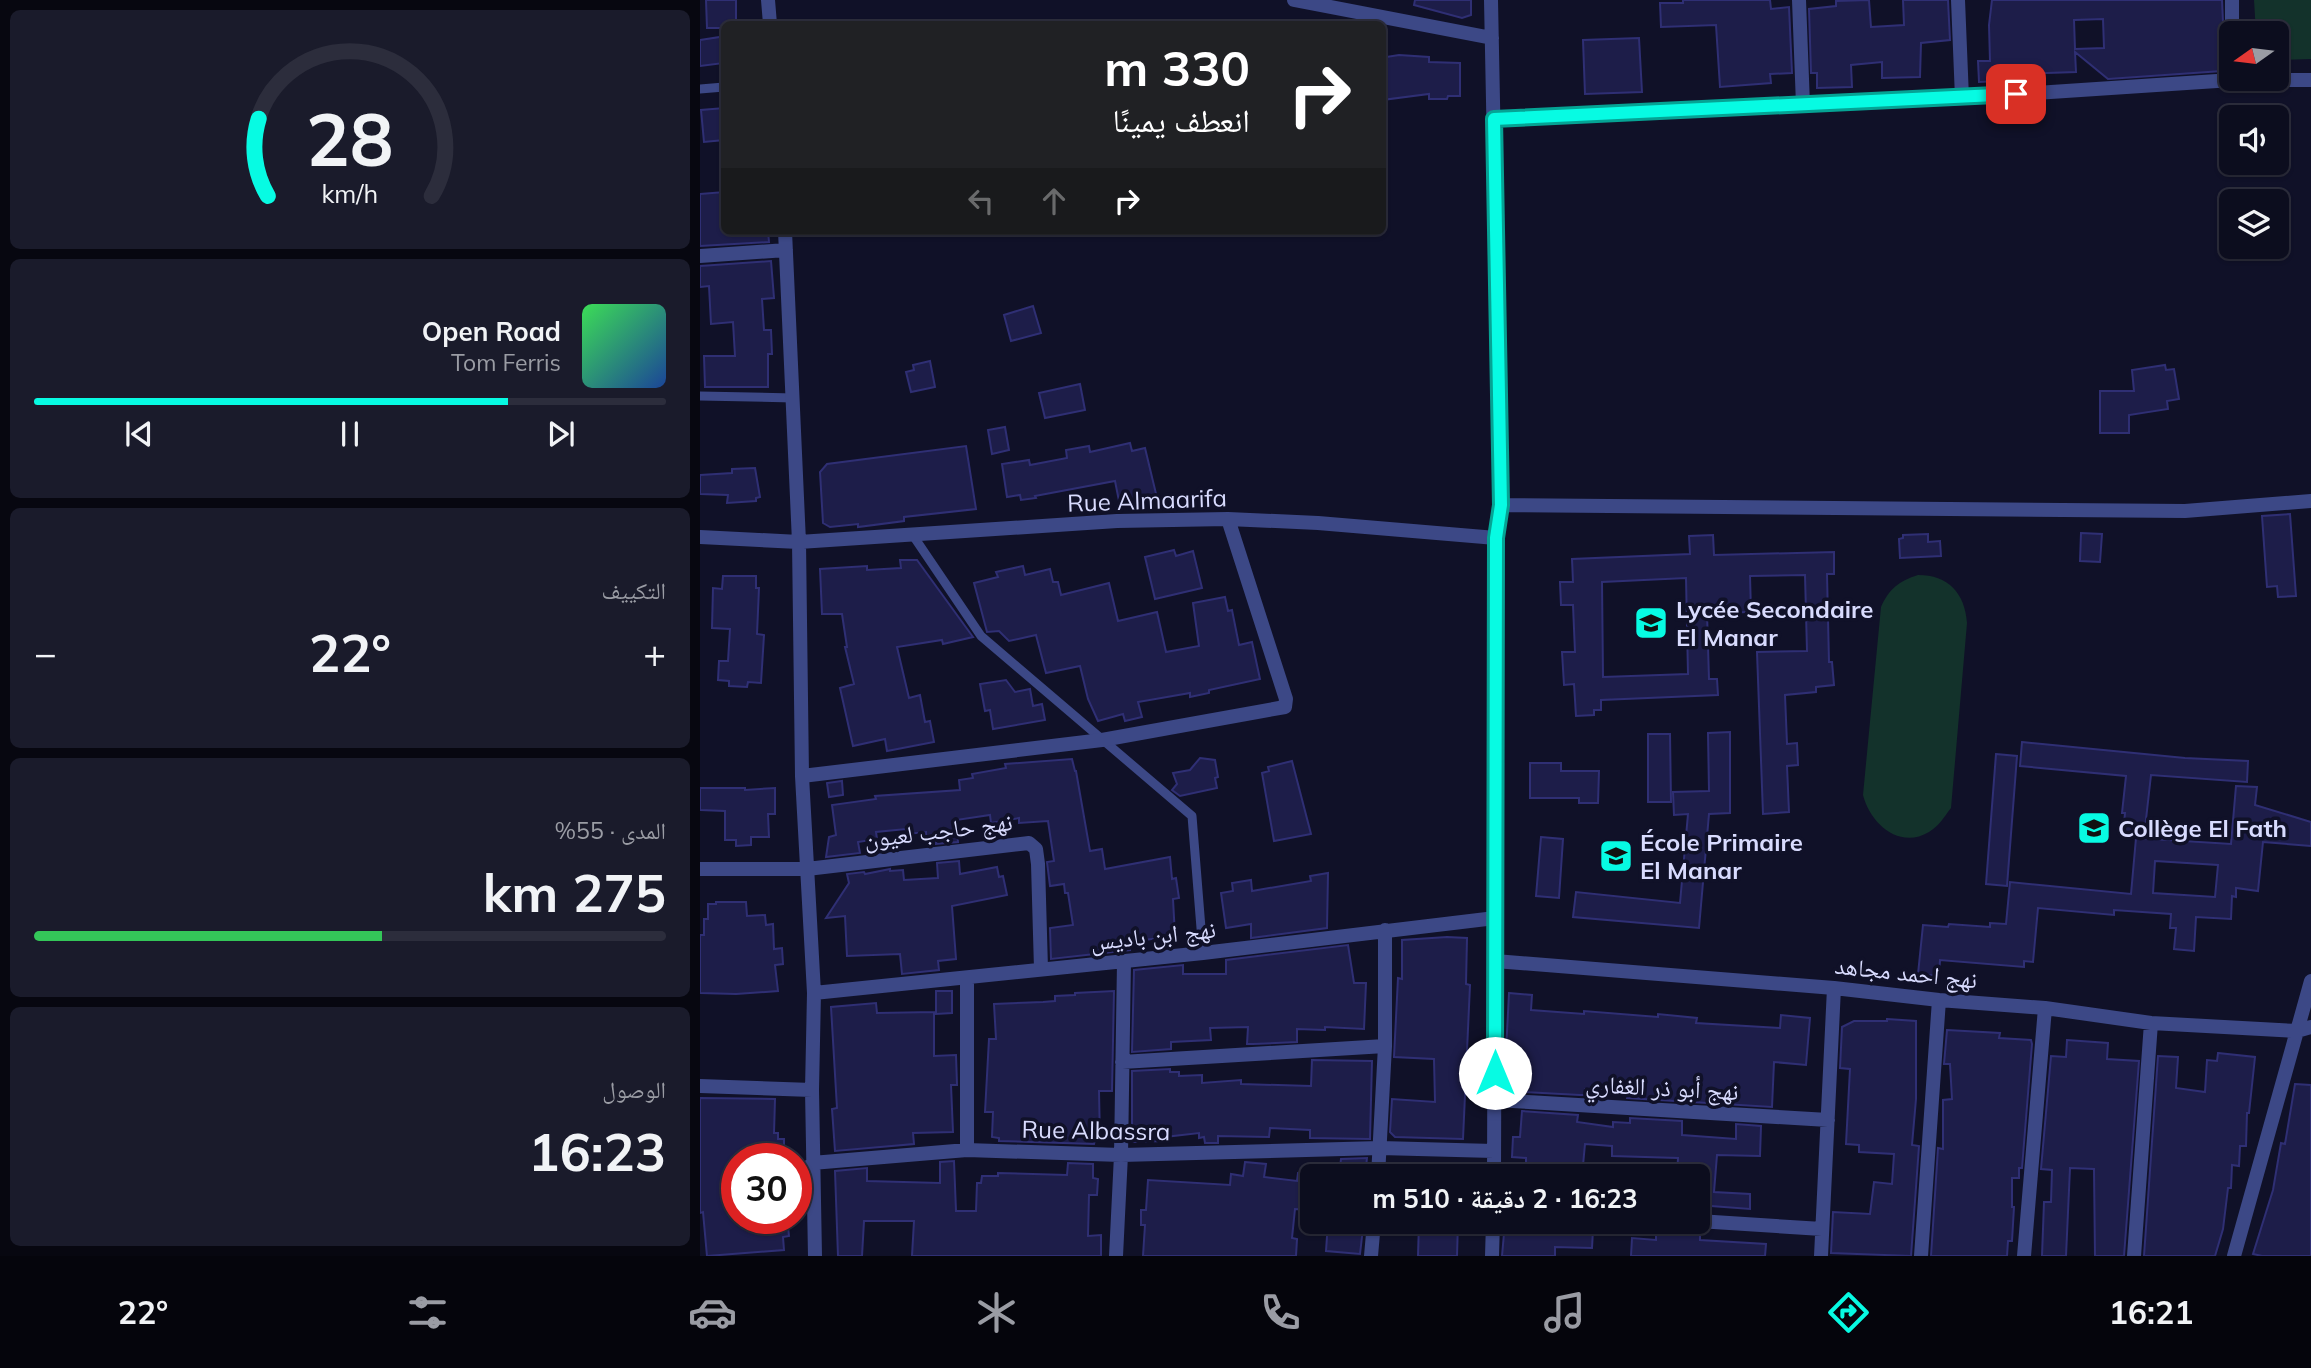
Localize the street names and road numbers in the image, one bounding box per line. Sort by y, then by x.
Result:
street label: Rue Almaarifa [1067,482,1227,518]
street label: نهج حاجب لعيون [862,806,1014,855]
street label: نهج ابن باديس [1089,914,1217,957]
street label: نهج احمد مجاهد [1833,950,1979,995]
street label: نهج أبو ذر الغفاري [1584,1068,1739,1111]
street label: Rue Albassra [1021,1114,1171,1146]

